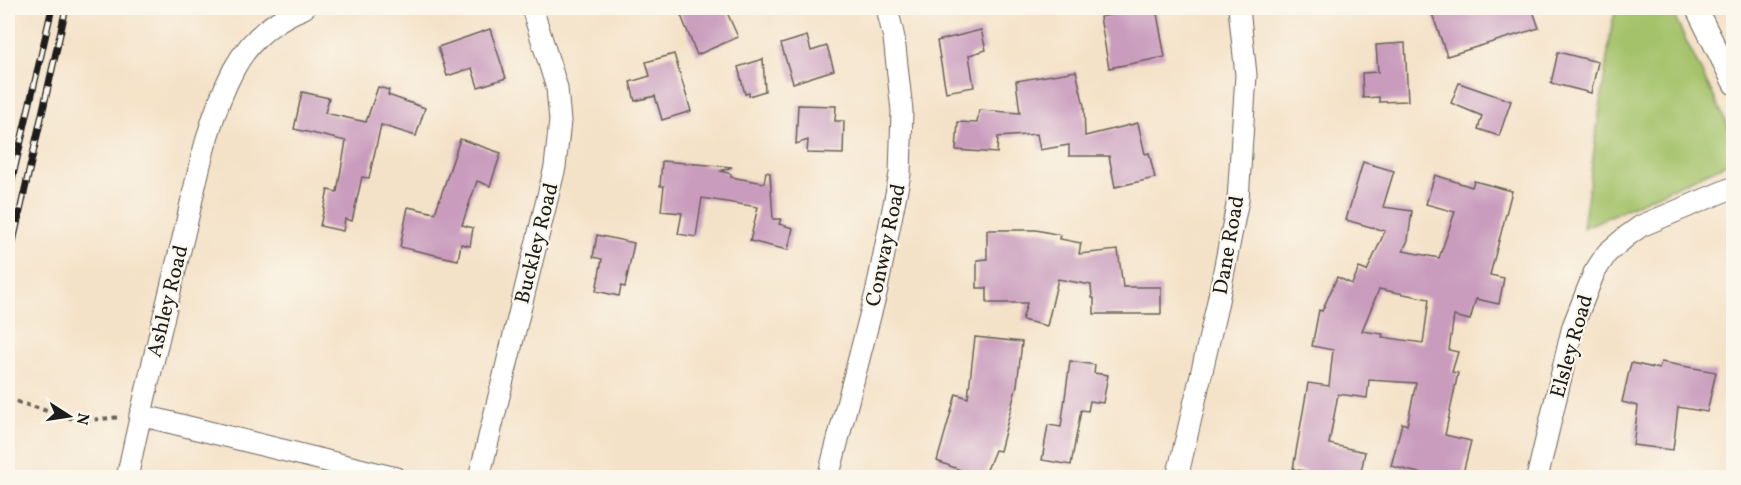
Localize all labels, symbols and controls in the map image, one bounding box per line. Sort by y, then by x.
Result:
street label: Buckley Road [508,180,566,307]
street label: Conway Road [859,181,914,309]
street label: Dane Road [1207,194,1252,297]
street label: Ashley Road [141,242,196,361]
street label: Elsley Road [1544,291,1601,401]
north arrow [39,386,99,446]
text: N [70,411,94,427]

